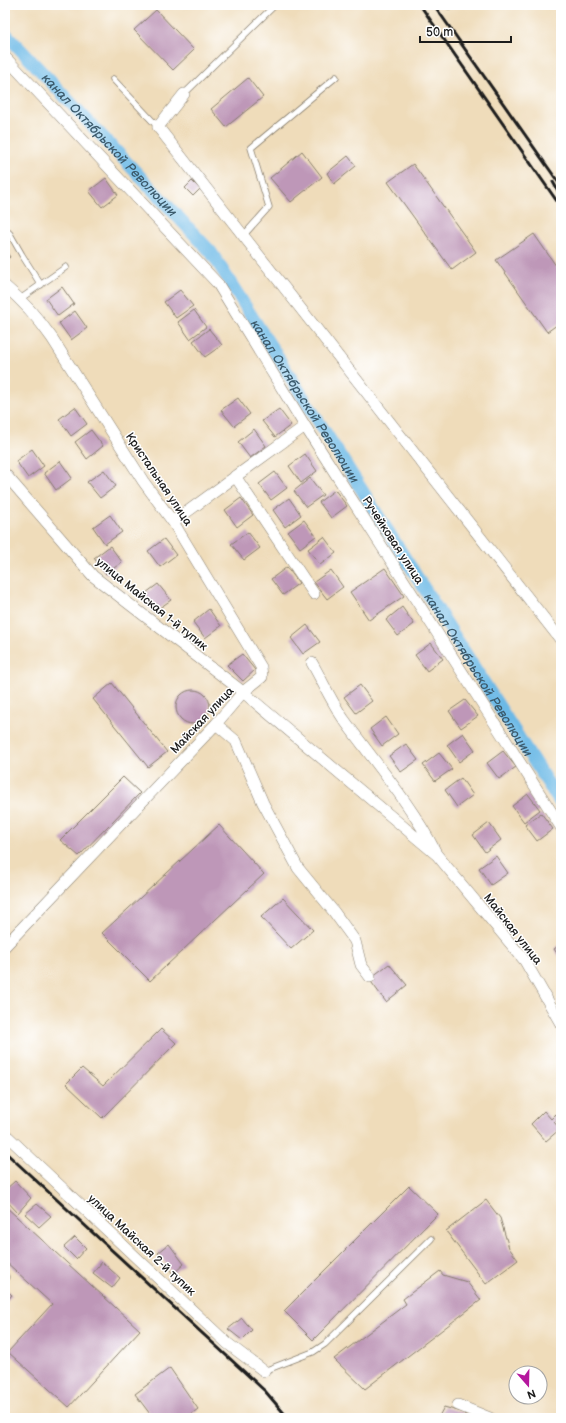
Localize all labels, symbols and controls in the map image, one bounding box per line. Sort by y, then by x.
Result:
scale bar [420,18,511,44]
text: 50 m [426,25,453,40]
water label: канал Октябрьской Революции [38,70,180,220]
water label: канал Октябрьской Революции [247,317,362,486]
street label: Кристальная улица [122,430,195,529]
street label: Ручейковая улица [359,494,427,587]
street label: улица Майская 1-й тупик [93,555,211,655]
water label: канал Октябрьской Революции [420,590,536,760]
street label: Майская улица [167,684,237,757]
street label: Майская улица [480,891,545,968]
street label: улица Майская 2-й тупик [85,1191,199,1300]
north arrow [508,1365,548,1405]
text: N [525,1386,537,1401]

